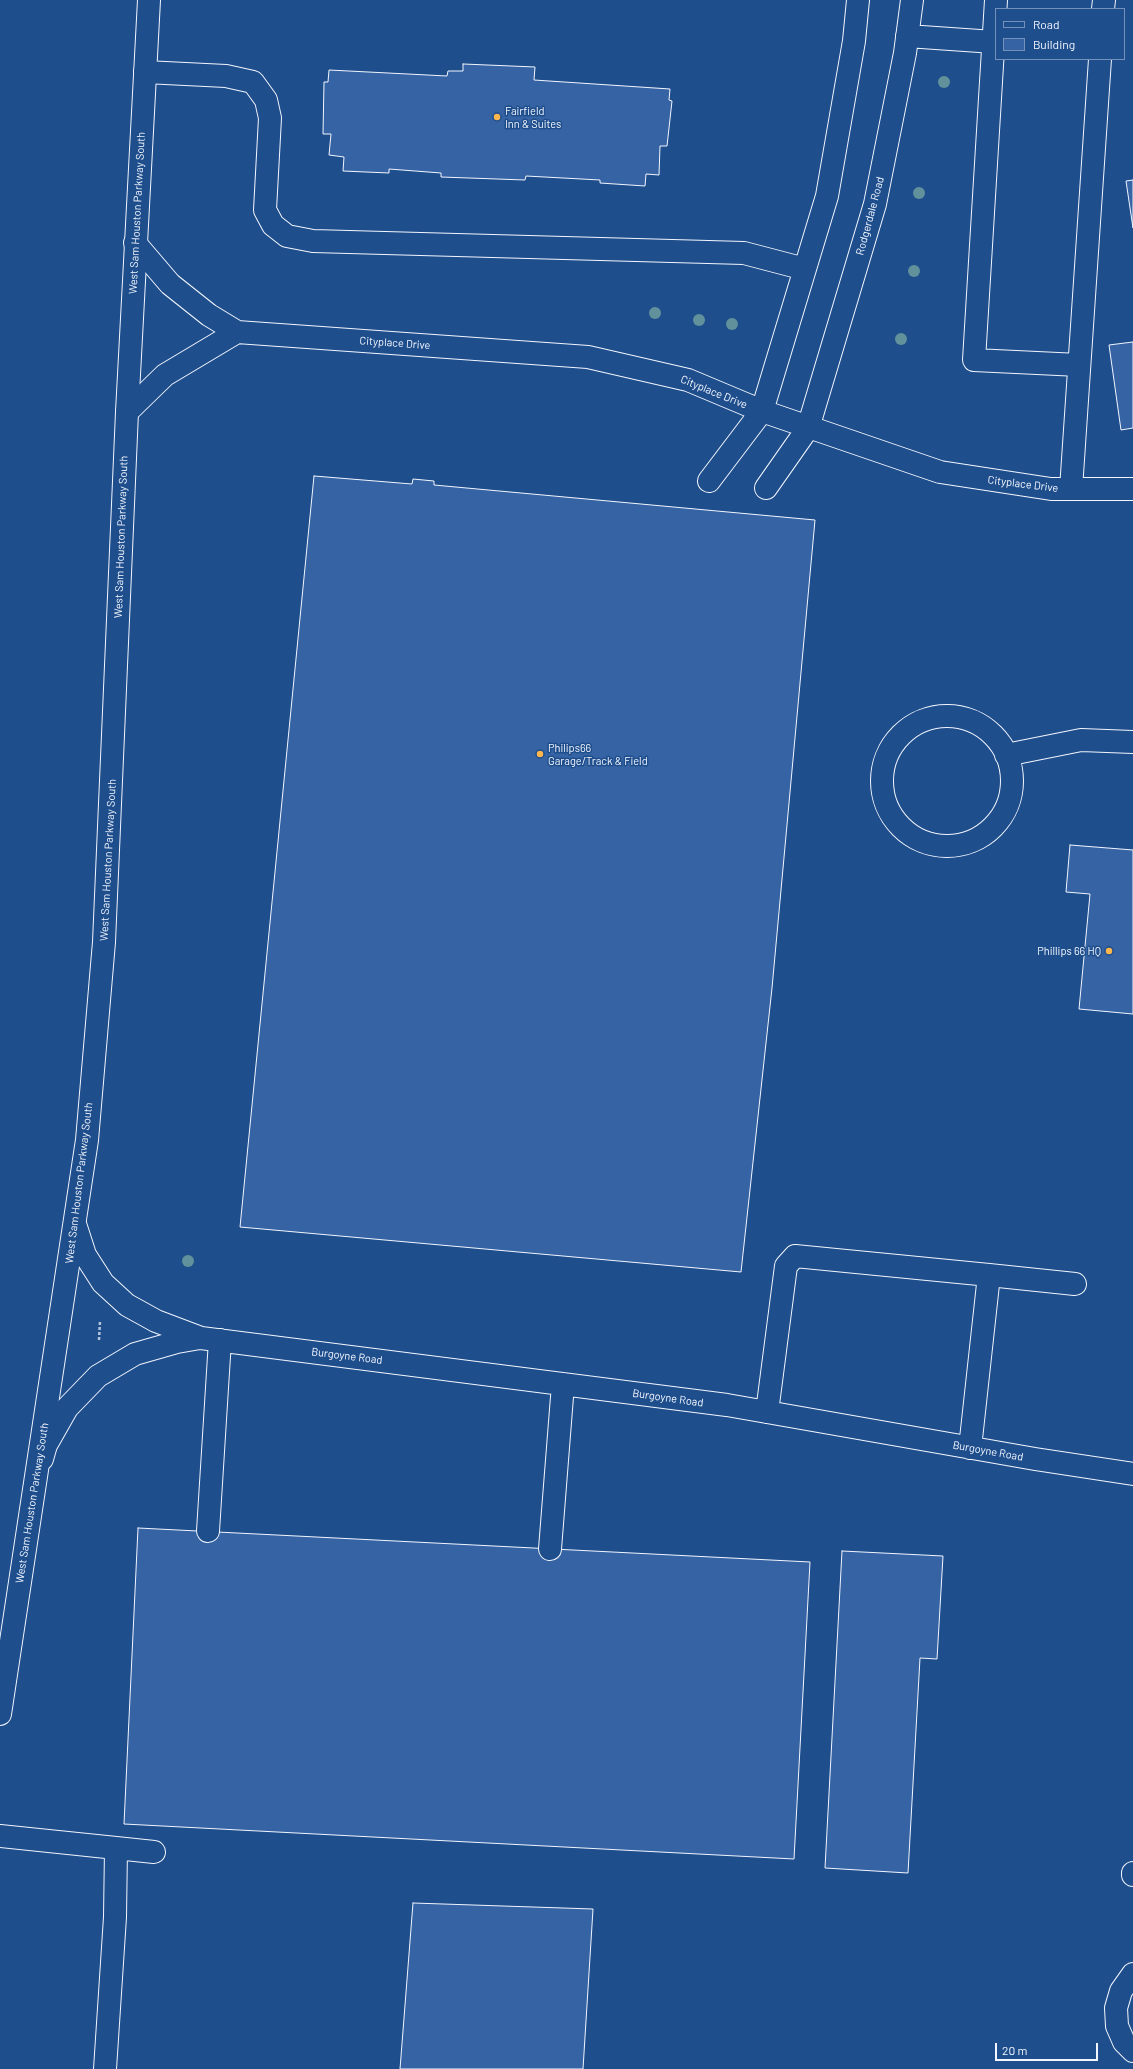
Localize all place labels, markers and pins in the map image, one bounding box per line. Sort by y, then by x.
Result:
place label: Fairfield Inn & Suites [505,104,561,130]
marker: Fairfield Inn & Suites [492,112,502,122]
place label: Philips66 Garage/Track & Field [548,741,648,767]
marker: Philips66 Garage/Track & Field [535,749,545,759]
place label: Phillips 66 HQ [1037,944,1101,958]
marker: Phillips 66 HQ [1104,946,1114,956]

